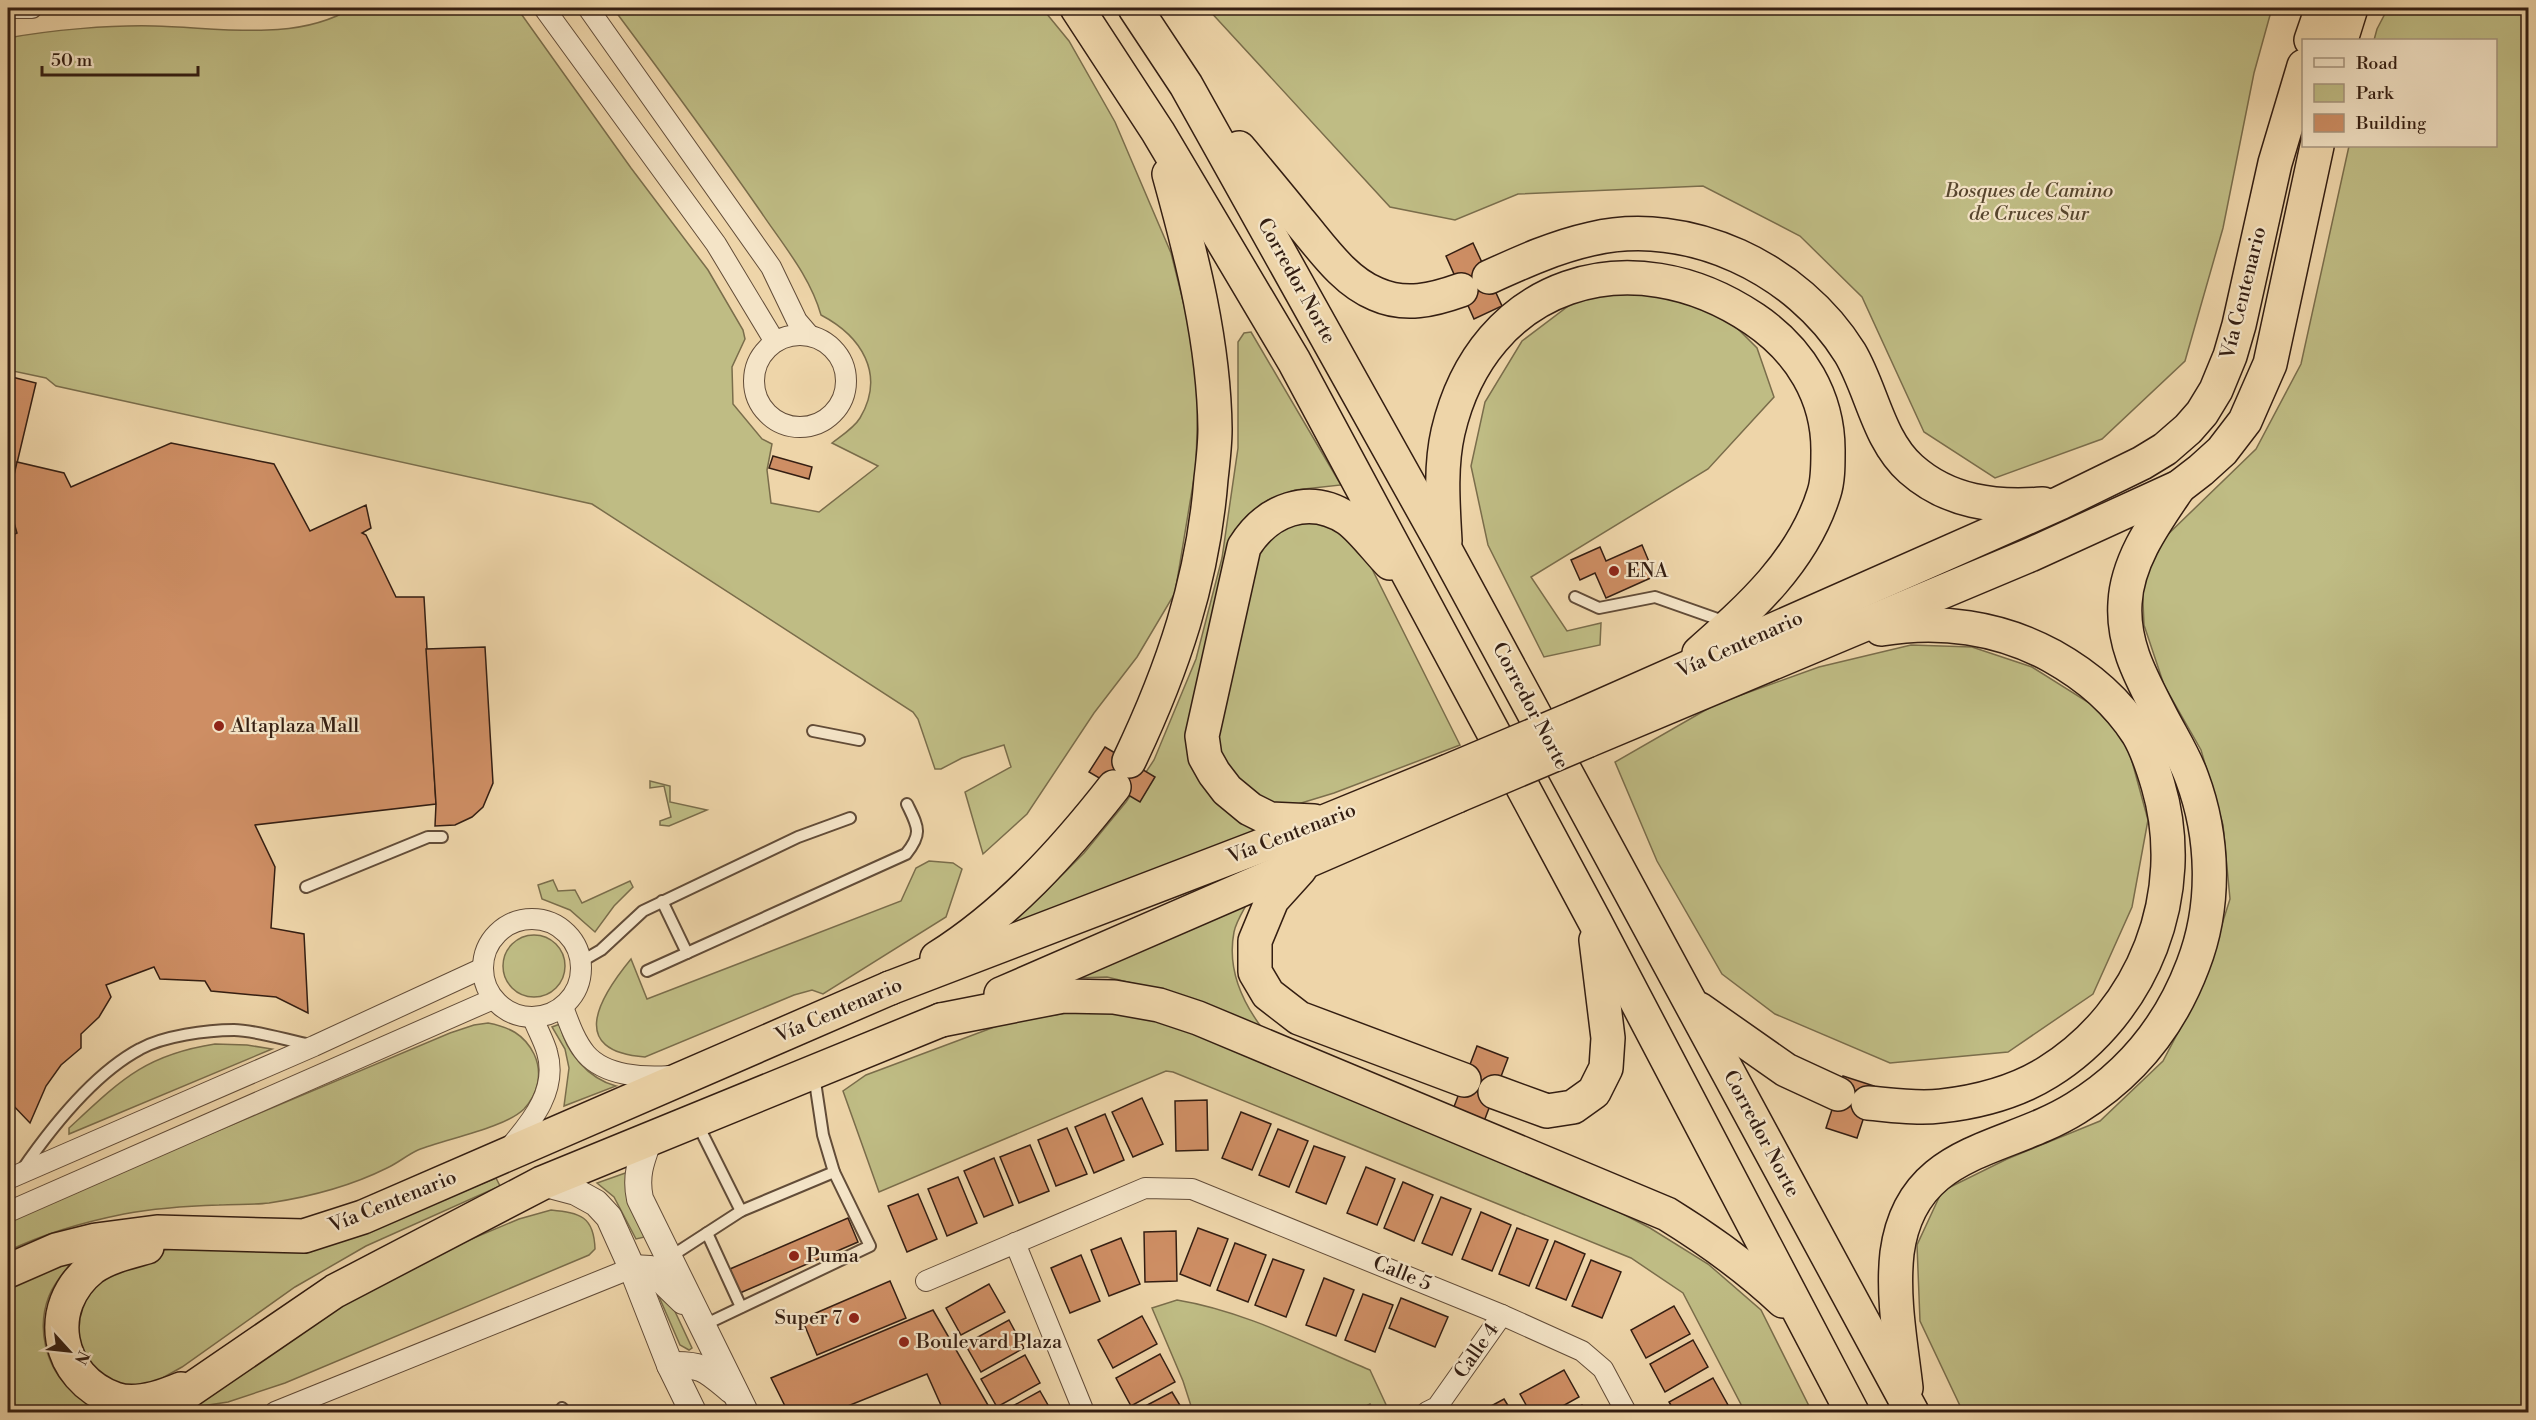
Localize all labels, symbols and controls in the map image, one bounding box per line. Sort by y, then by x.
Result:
scale bar [42,39,198,77]
legend [2302,39,2497,147]
text: 50 m [51,49,93,72]
text: Road [2356,52,2399,75]
text: Park [2356,82,2395,105]
text: Building [2355,112,2427,135]
park label: Bosques de Camino de Cruces Sur [1944,179,2113,227]
street label: Corredor Norte [1251,214,1341,348]
street label: Vía Centenario [2215,224,2273,363]
place label: ENA [1626,559,1670,584]
marker: ENA [1607,564,1621,578]
street label: Vía Centenario [1672,606,1807,684]
street label: Corredor Norte [1486,638,1574,774]
place label: Altaplaza Mall [230,714,359,739]
marker: Altaplaza Mall [212,719,226,733]
street label: Vía Centenario [1223,798,1360,870]
street label: Vía Centenario [771,973,906,1049]
street label: Corredor Norte [1717,1066,1805,1202]
street label: Vía Centenario [324,1165,461,1239]
place label: Puma [806,1244,860,1269]
marker: Puma [787,1249,801,1263]
street label: Calle 5 [1369,1251,1435,1297]
place label: Super 7 [775,1306,842,1331]
marker: Super 7 [847,1311,861,1325]
street label: Calle 4 [1449,1318,1505,1383]
north arrow [39,1321,99,1381]
place label: Boulevard Plaza [915,1330,1063,1355]
marker: Boulevard Plaza [897,1335,911,1349]
text: N [70,1347,93,1368]

